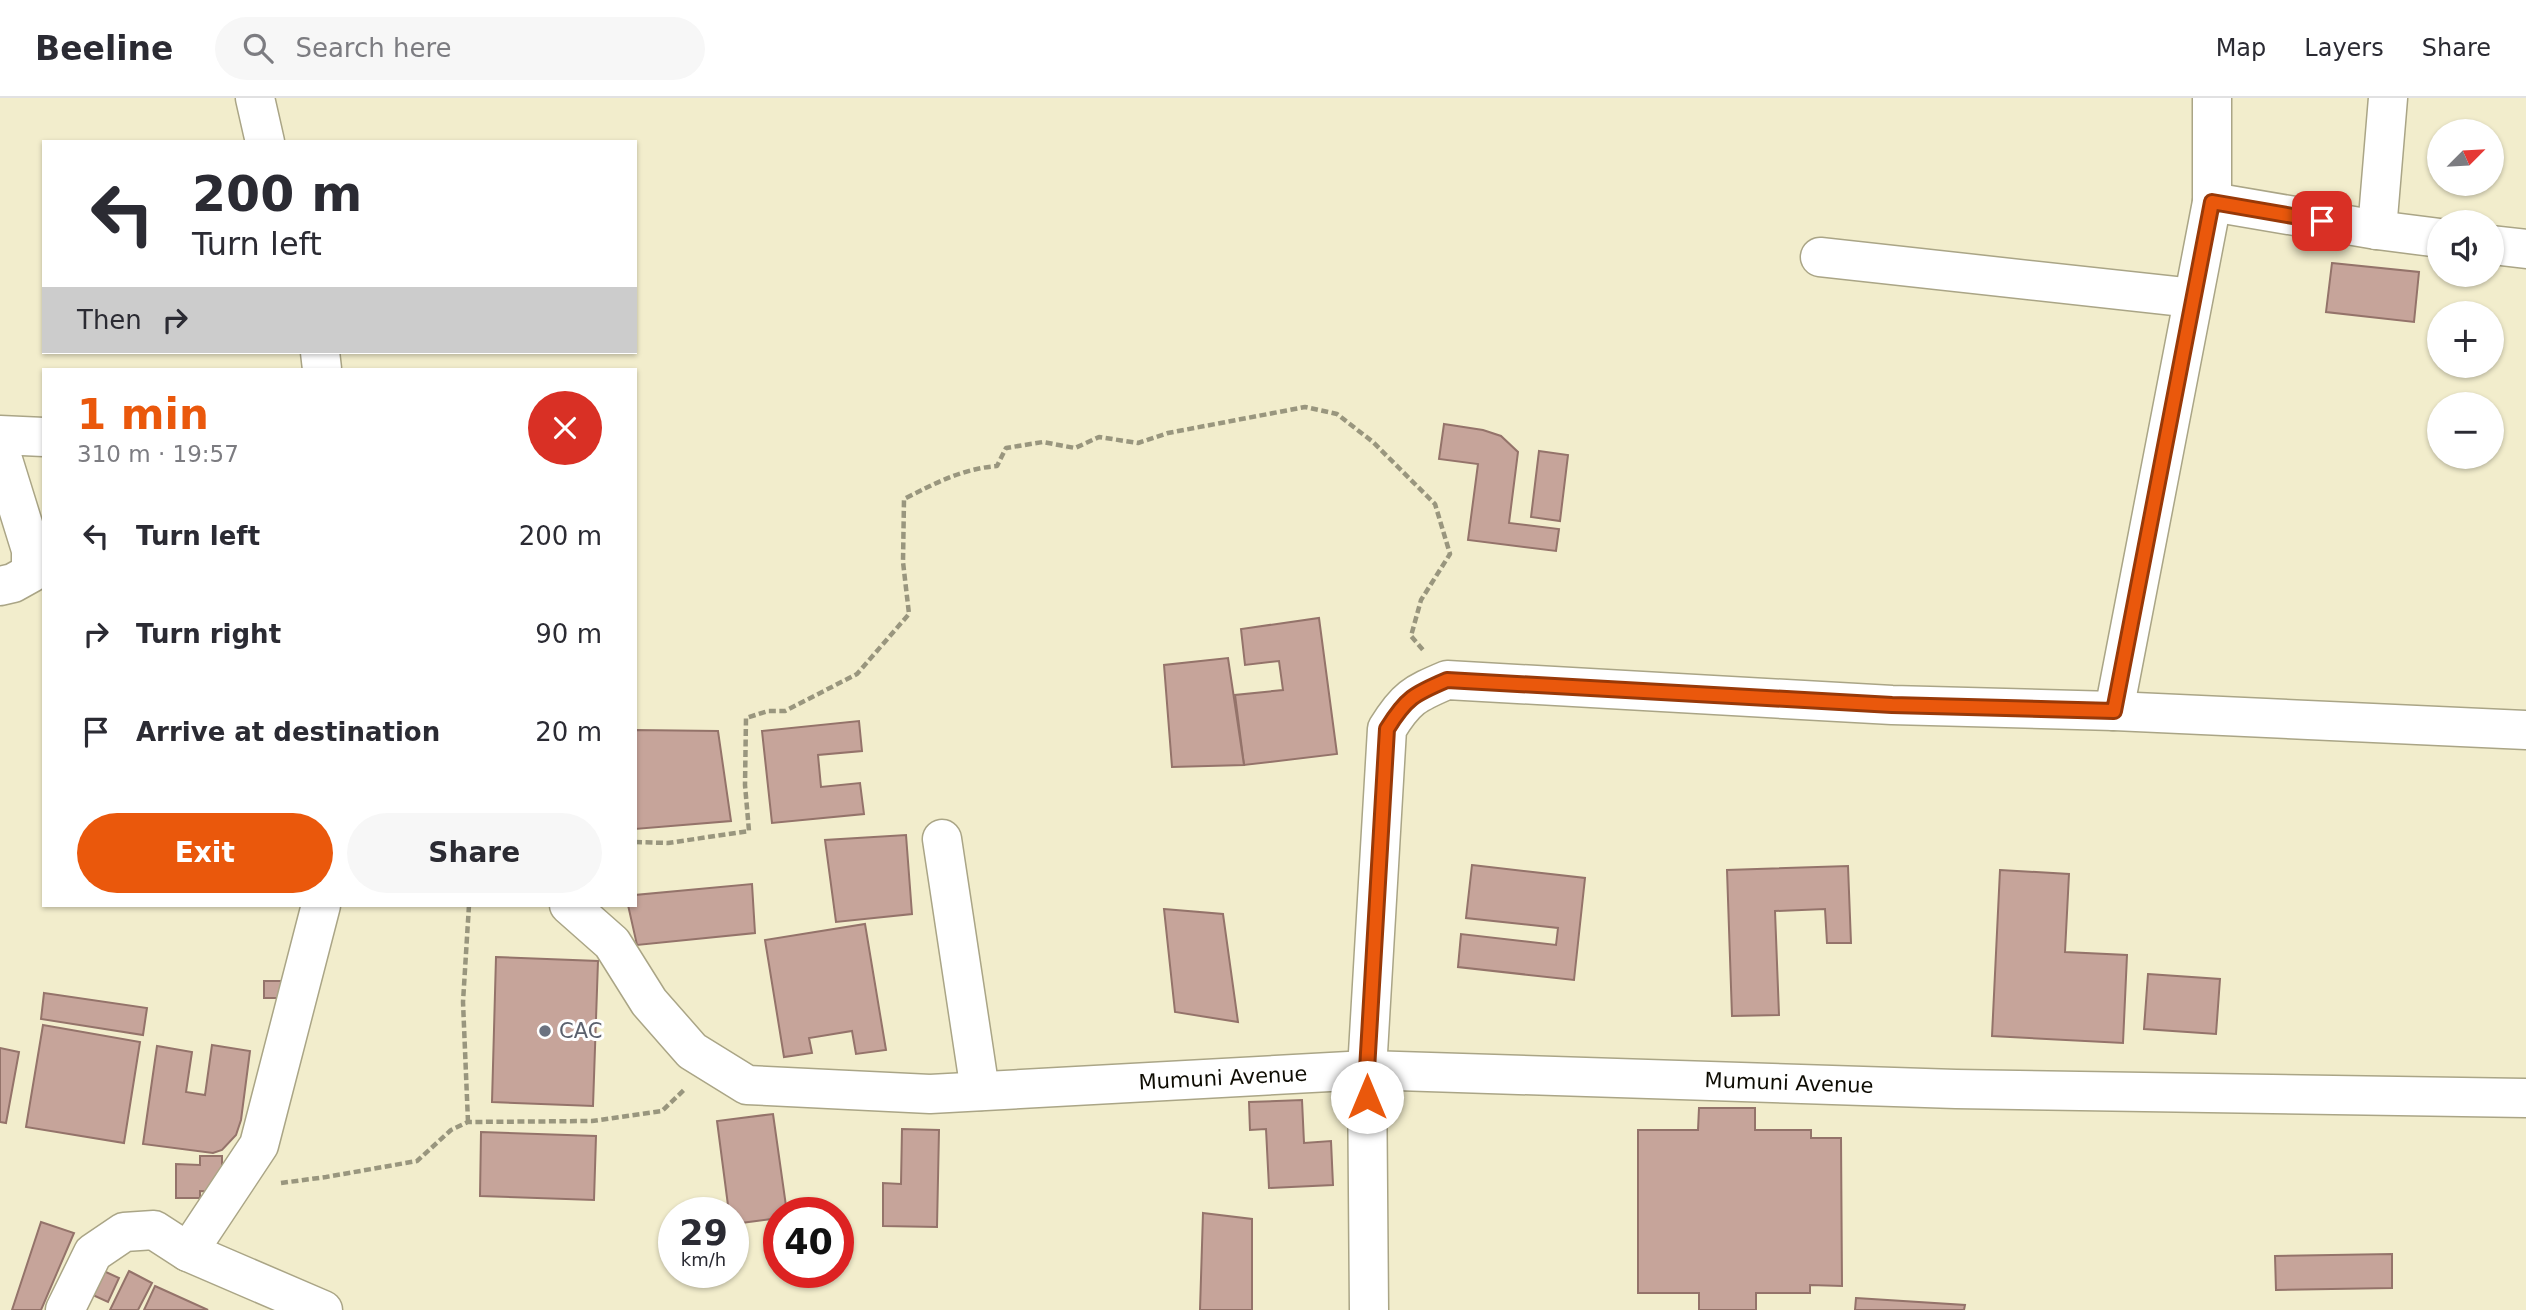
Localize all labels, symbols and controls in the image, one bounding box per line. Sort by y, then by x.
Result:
search box [215,17,705,80]
text: Beeline [35,29,173,68]
icon: search [239,29,277,67]
text: Search here [295,33,452,63]
text: Map [2216,34,2266,62]
text: Layers [2304,34,2384,62]
text: Share [2422,34,2491,62]
north arrow [2427,119,2504,196]
map controls [2427,119,2504,469]
text: 200 m [192,166,362,223]
icon: left [77,168,168,259]
pin [2292,191,2352,251]
icon: arrive [2303,202,2341,240]
button: sound [2427,210,2504,287]
text: Turn left [192,225,322,263]
icon: right [156,301,194,339]
button: + [2427,301,2504,378]
text: Then [77,305,142,335]
text: 1 min [77,390,209,439]
button: close [528,391,602,465]
button: − [2427,392,2504,469]
text: 310 m · 19:57 [77,441,239,467]
icon: left [77,517,115,555]
text: Turn left [136,521,260,551]
text: 200 m [519,521,602,551]
icon: right [77,615,115,653]
text: Turn right [136,619,281,649]
text: 90 m [535,619,602,649]
icon: arrive [77,713,115,751]
text: Arrive at destination [136,717,440,747]
text: 20 m [535,717,602,747]
button: Exit [77,813,333,893]
button: Share [347,813,602,893]
place label: CAC [559,1019,602,1043]
marker: CAC [537,1023,553,1039]
position arrow [1330,1060,1404,1134]
street label: Mumuni Avenue [1138,1062,1308,1094]
street label: Mumuni Avenue [1704,1068,1874,1098]
speed limit sign: 40 [763,1197,854,1288]
text: 29 [679,1213,728,1253]
text: km/h [681,1249,726,1270]

